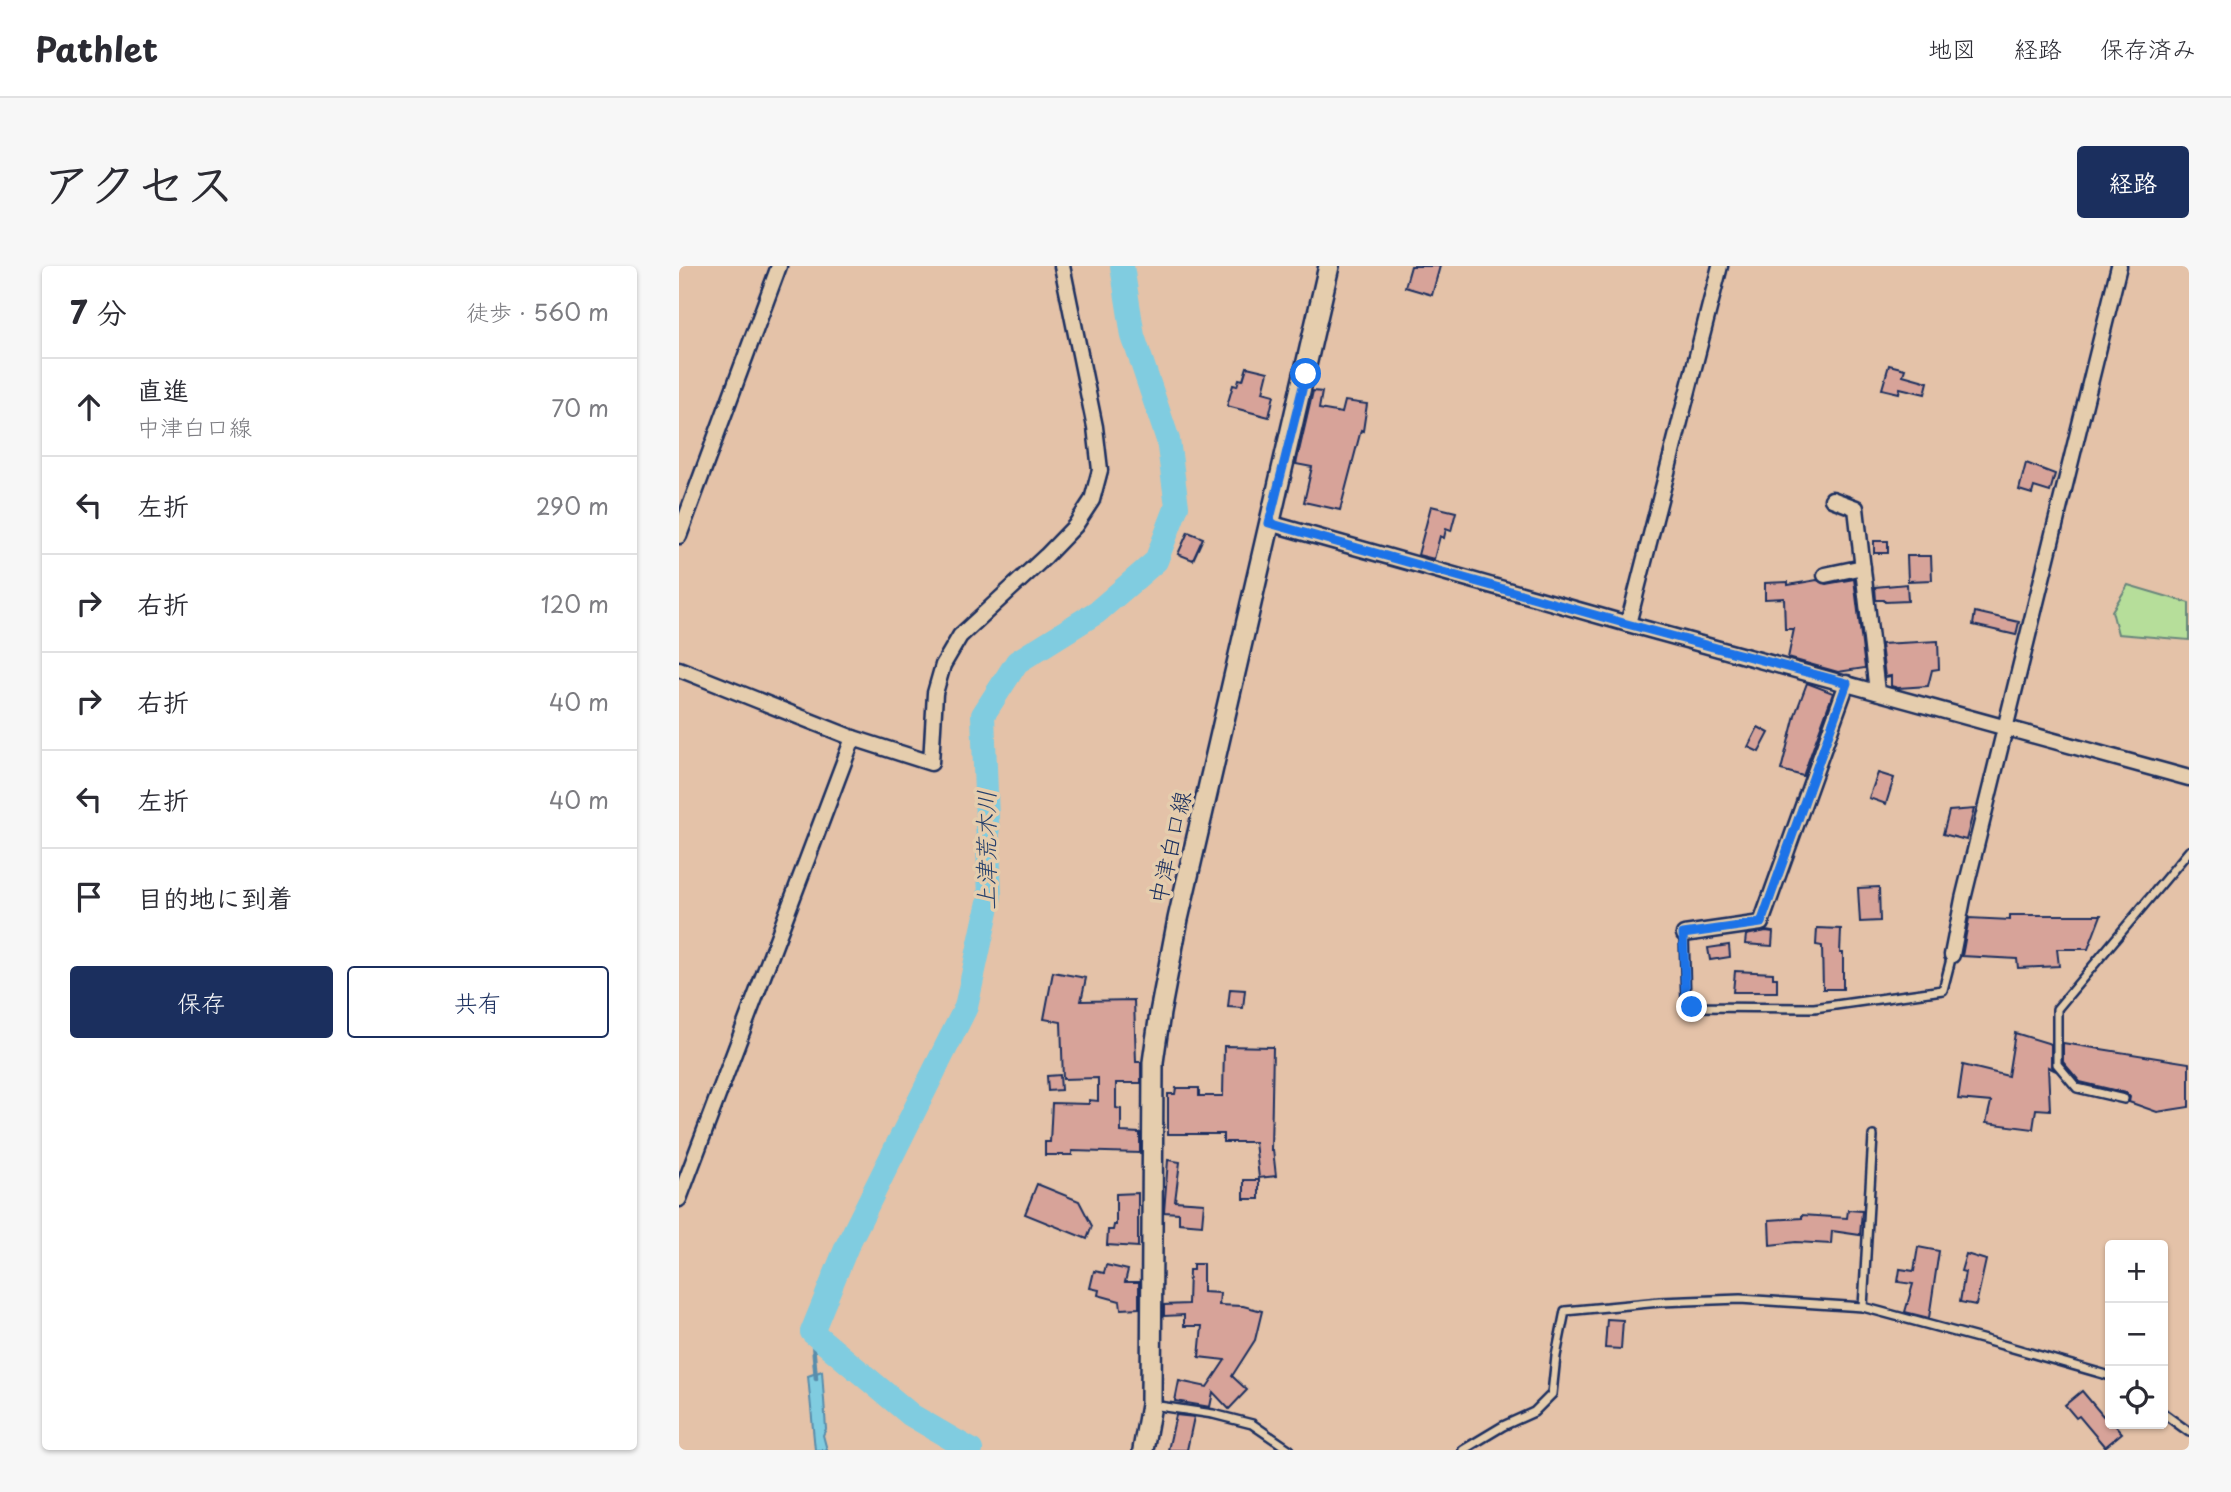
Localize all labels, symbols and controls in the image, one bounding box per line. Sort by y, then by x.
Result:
text: Pathlet [35,23,158,73]
text: 地図 [1928,30,1976,66]
text: 経路 [2014,30,2062,66]
text: 保存済み [2100,30,2196,66]
text: アクセス [42,145,235,219]
button: 経路 [2077,146,2189,218]
text: 7 分 [70,289,127,334]
text: 徒歩 · 560 m [466,294,609,329]
route start [1290,358,1321,389]
text: 直進 [137,370,189,409]
icon: ahead [70,388,108,426]
text: 70 m [551,390,609,425]
text: 中津白口線 [137,409,252,444]
icon: left [70,486,108,524]
text: 左折 [137,486,189,525]
text: 290 m [536,488,609,523]
icon: right [70,584,108,622]
text: 右折 [137,584,189,623]
text: 120 m [541,586,609,621]
icon: right [70,682,108,720]
text: 右折 [137,682,189,721]
text: 40 m [549,684,609,719]
icon: left [70,780,108,818]
text: 左折 [137,780,189,819]
text: 40 m [549,782,609,817]
street label: 中津白口線 [1139,787,1199,907]
water label: 上津荒木川 [967,790,1003,910]
icon: arrive [70,878,108,916]
text: 目的地に到着 [137,878,293,917]
button: 保存 [70,966,333,1038]
button: 共有 [347,966,609,1038]
route end [1676,991,1707,1022]
map controls [2105,1240,2168,1429]
button: + [2105,1240,2168,1303]
button: − [2105,1303,2168,1366]
button: locate [2105,1366,2168,1429]

